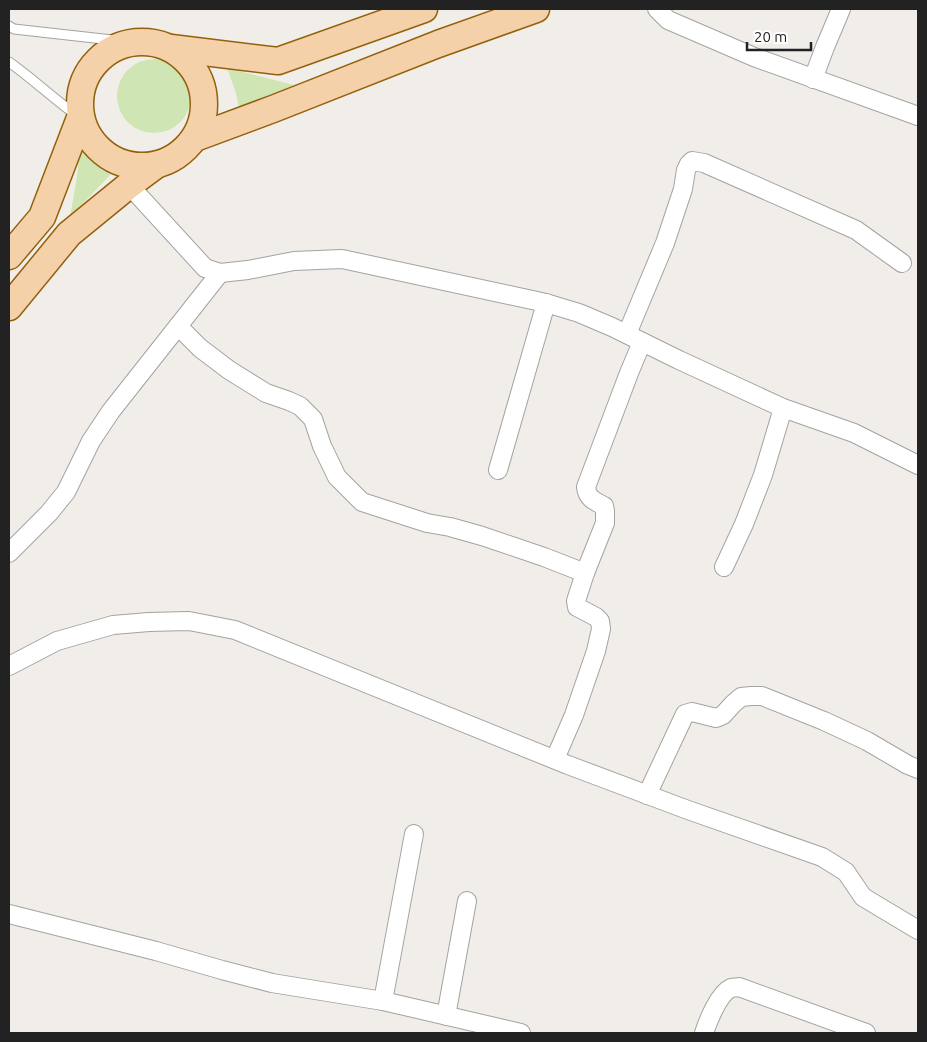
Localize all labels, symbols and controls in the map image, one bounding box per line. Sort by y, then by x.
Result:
scale bar [747,20,811,52]
text: 20 m [754,28,787,45]

